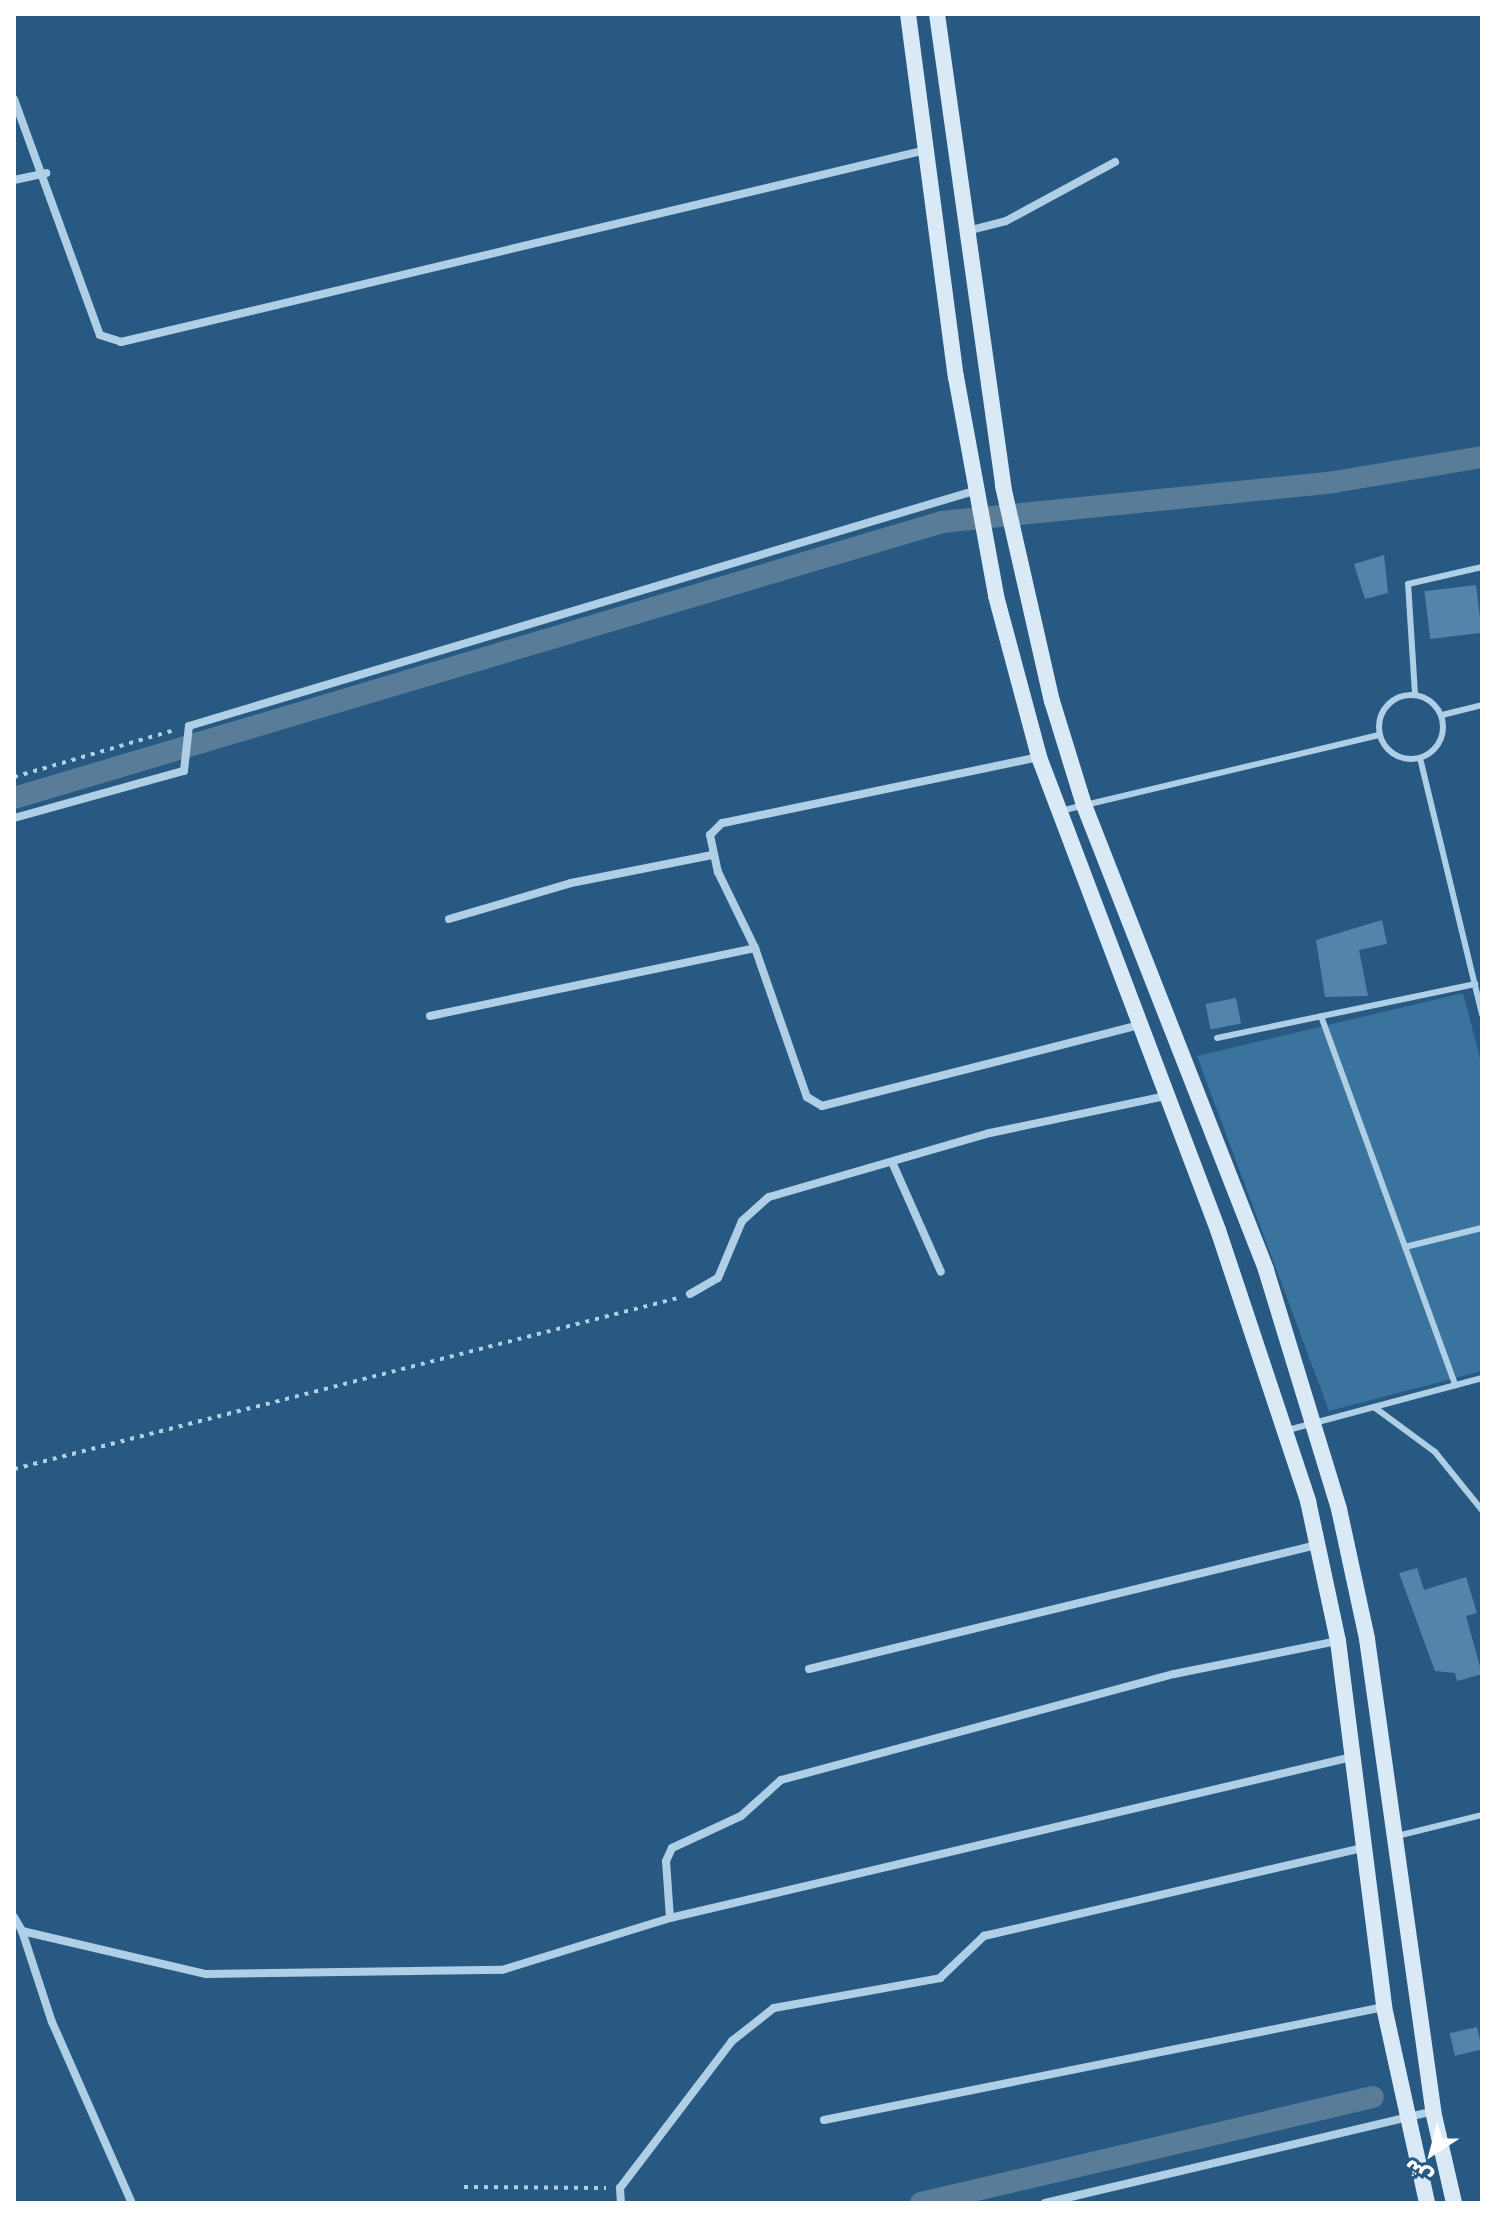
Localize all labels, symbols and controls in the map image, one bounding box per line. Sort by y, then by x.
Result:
north arrow [1392,2113,1472,2193]
text: ش [1398,2154,1437,2192]

